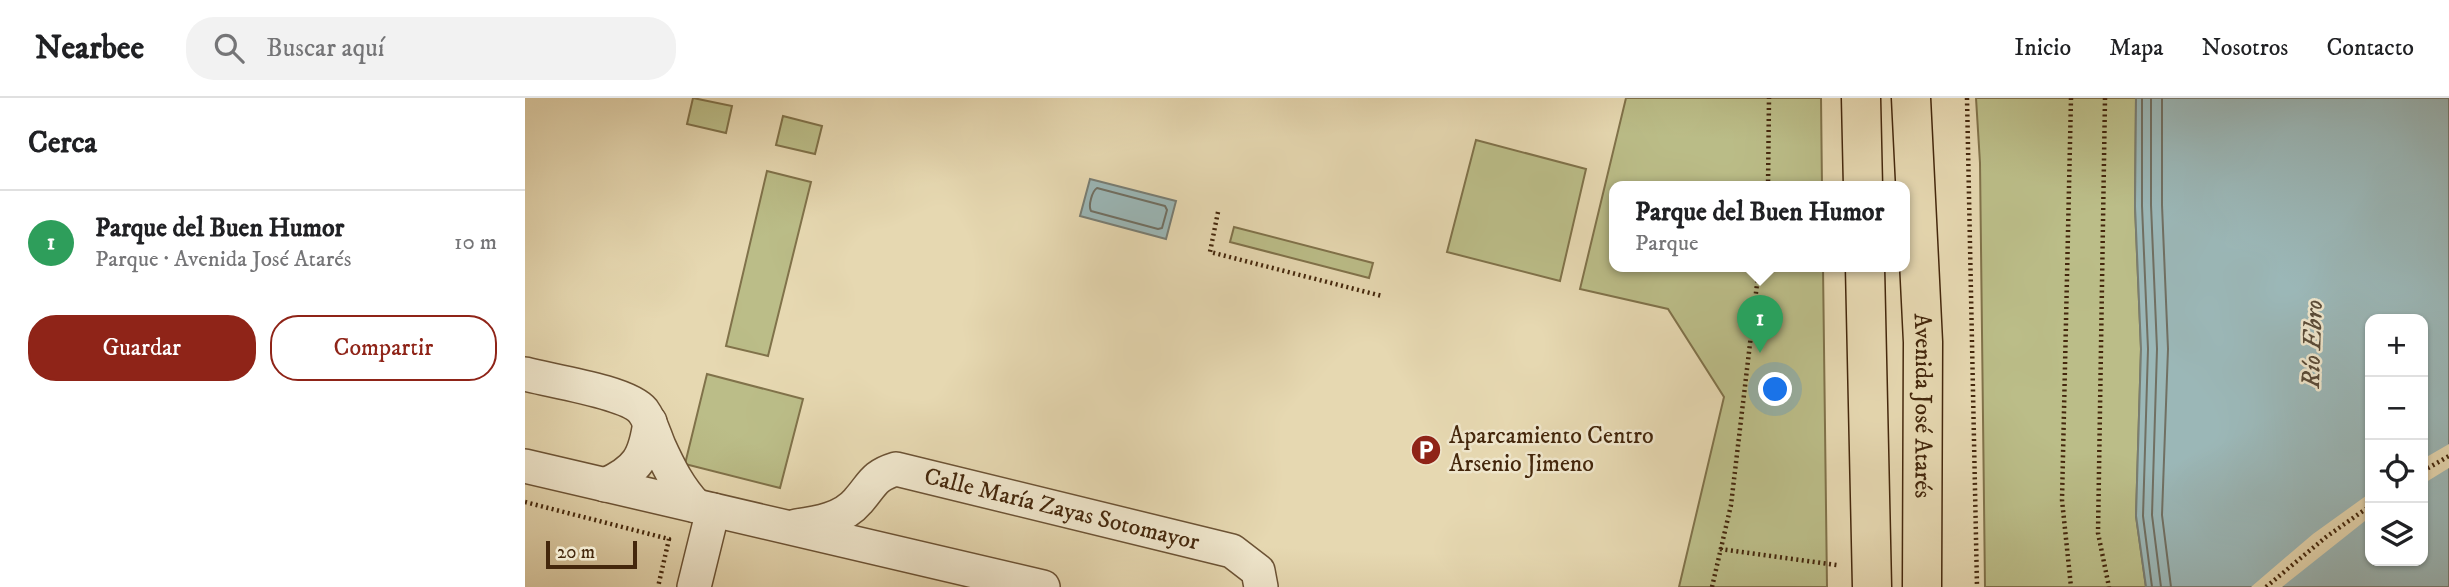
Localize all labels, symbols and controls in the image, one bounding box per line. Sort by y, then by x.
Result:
search box [186,17,676,80]
text: Nearbee [35,28,144,69]
icon: search [210,29,248,67]
text: Buscar aquí [266,32,385,65]
text: Inicio [2014,33,2071,63]
text: Mapa [2109,33,2164,63]
text: Nosotros [2202,33,2288,63]
text: Contacto [2326,33,2414,63]
text: Cerca [28,125,97,162]
popup [1609,181,1910,272]
text: Parque del Buen Humor [1635,196,1884,229]
text: Parque del Buen Humor [95,212,344,245]
text: 1 [47,228,55,257]
text: 10 m [454,228,497,257]
text: Parque [1635,229,1699,258]
text: Parque · Avenida José Atarés [95,245,352,274]
pin: 1 [1737,295,1783,353]
water label: Río Ebro [2295,299,2331,390]
street label: Avenida José Atarés [1907,312,1938,498]
map controls [2365,314,2428,566]
button: + [2365,314,2428,377]
button: Guardar [28,315,256,381]
button: Compartir [270,315,497,381]
your location [1758,372,1792,406]
button: − [2365,377,2428,440]
place label: Aparcamiento Centro Arsenio Jimeno [1449,421,1654,479]
parking icon: Aparcamiento Centro Arsenio Jimeno [1409,433,1443,467]
button: locate [2365,440,2428,503]
street label: Calle María Zayas Sotomayor [921,461,1202,557]
button: layers [2365,503,2428,566]
scale bar [546,538,637,570]
text: 20 m [557,541,595,564]

